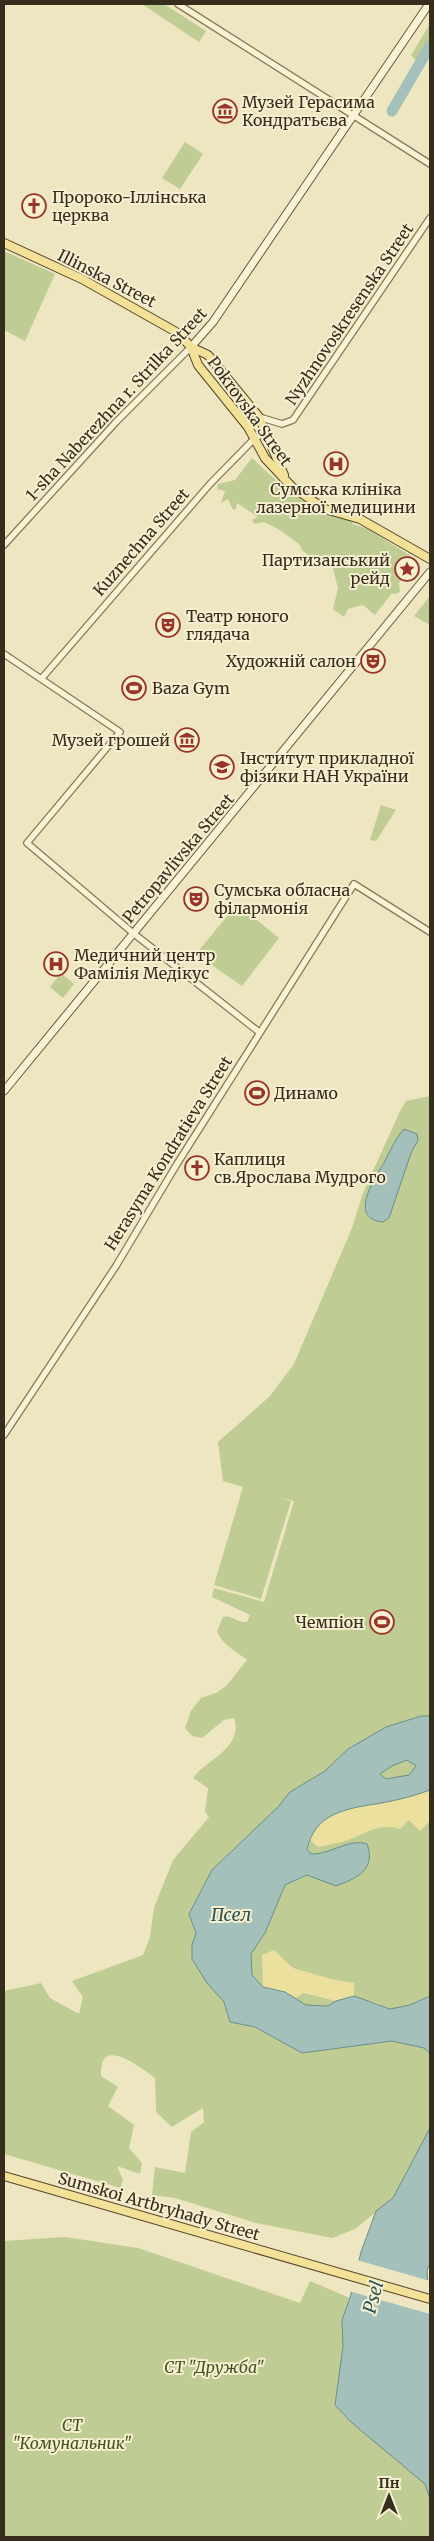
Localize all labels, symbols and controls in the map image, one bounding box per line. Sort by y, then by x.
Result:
place label: Музей Герасима Кондратьєва [242,92,375,130]
museum icon: Музей Герасима Кондратьєва [212,98,238,124]
place label: Пророко-Іллінська церква [52,187,207,225]
church icon: Пророко-Іллінська церква [21,193,47,219]
street label: Nyzhnovoskresenska Street [281,219,418,409]
street label: Illinska Street [55,245,160,312]
street label: 1-sha Naberezhna r. Strilka Street [21,303,211,505]
street label: Pokrovska Street [204,352,297,470]
hospital icon: Сумська клініка лазерної медицини [323,451,349,477]
place label: Сумська клініка лазерної медицини [256,479,416,517]
street label: Kuznechna Street [89,483,194,600]
place label: Партизанський рейд [262,550,390,588]
place icon: Партизанський рейд [394,556,420,582]
place label: Театр юного глядача [186,606,289,644]
theatre icon: Театр юного глядача [155,612,181,638]
theatre icon: Художній салон [360,648,386,674]
place label: Художній салон [226,651,356,671]
sports icon: Baza Gym [121,675,147,701]
place label: Baza Gym [152,678,230,698]
museum icon: Музей грошей [174,727,200,753]
place label: Музей грошей [52,730,170,750]
place label: Інститут прикладної фізики НАН України [240,748,415,786]
school or university icon: Інститут прикладної фізики НАН України [209,754,235,780]
street label: Petropavlivska Street [118,789,238,927]
place label: Сумська обласна філармонія [214,880,351,918]
theatre icon: Сумська обласна філармонія [183,886,209,912]
place label: Медичний центр Фамілія Медікус [74,945,216,983]
hospital icon: Медичний центр Фамілія Медікус [43,951,69,977]
street label: Herasyma Kondratieva Street [100,1052,237,1254]
sports icon: Динамо [244,1080,270,1106]
place label: Динамо [274,1083,338,1103]
place label: Каплиця св.Ярослава Мудрого [214,1149,386,1187]
church icon: Каплиця св.Ярослава Мудрого [184,1155,210,1181]
sports icon: Чемпіон [369,1609,395,1635]
place label: Чемпіон [296,1612,364,1632]
water label: Псел [211,1903,251,1926]
street label: Sumskoi Artbryhady Street [56,2168,263,2245]
water label: Psel [358,2278,388,2316]
park label: СТ "Дружба" [164,2357,264,2377]
park label: СТ "Комунальник" [12,2415,132,2453]
north arrow [364,2471,414,2521]
text: Пн [378,2474,400,2492]

